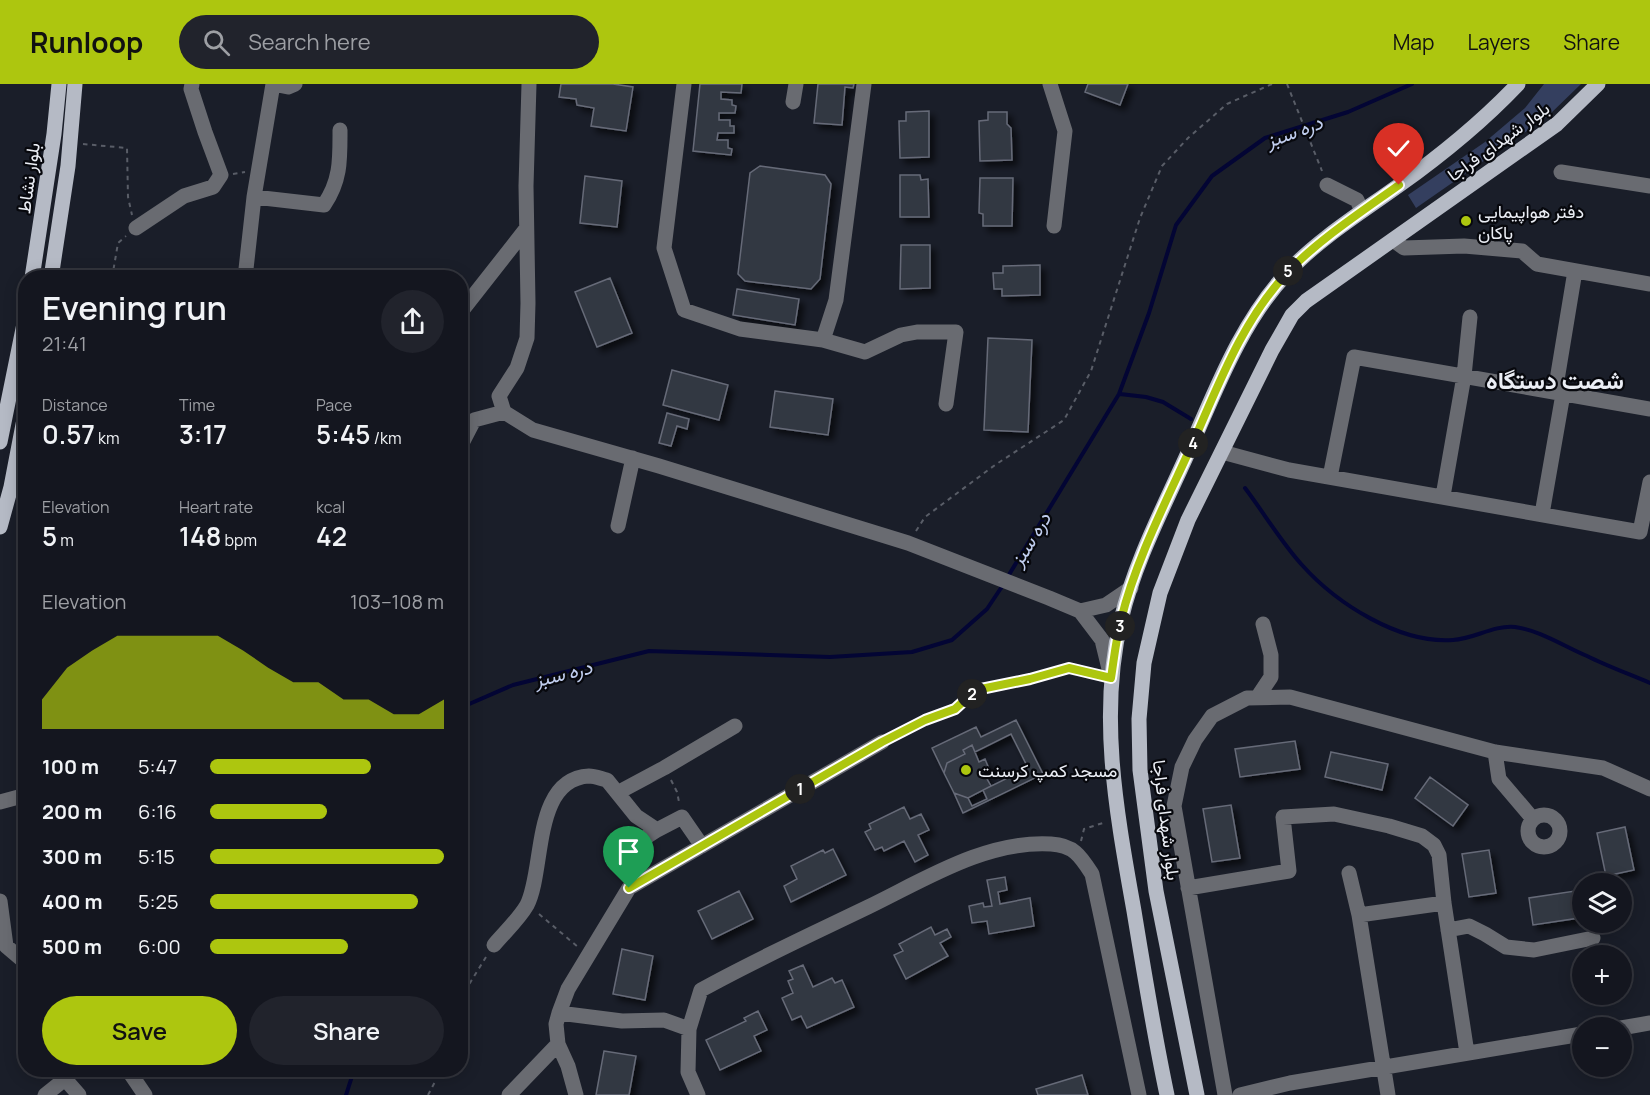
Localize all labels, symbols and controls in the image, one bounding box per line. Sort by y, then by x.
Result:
search box [179,15,599,69]
text: Runloop [30,23,143,61]
icon: search [200,26,233,59]
text: Search here [248,27,371,57]
text: Map [1393,28,1434,56]
text: Layers [1467,28,1530,56]
text: Share [1563,28,1620,56]
street label: بلوار شهدای فراجا [1442,96,1554,186]
water label: دره سبز [1260,108,1327,154]
pin [1373,123,1424,185]
icon: check [1382,132,1415,165]
street label: بلوار نشاط [11,141,45,215]
place label: دفتر هواپیمایی پاکان [1478,199,1584,245]
marker: دفتر هواپیمایی پاکان [1459,214,1473,228]
pin: 5 [1273,256,1303,286]
text: 5 [1283,260,1293,282]
text: Evening run [42,285,227,330]
button: share [381,290,444,353]
text: 21:41 [42,330,87,357]
district label: شصت دستگاه [1486,363,1624,396]
text: Distance [42,394,108,416]
text: Time [179,394,215,416]
text: Pace [316,394,352,416]
text: 0.57 [42,416,95,452]
text: 3:17 [179,416,227,452]
text: 5:45 [316,416,371,452]
text: km [95,427,120,449]
text: /km [371,427,401,449]
pin: 4 [1178,428,1208,458]
text: 4 [1188,432,1198,454]
text: Elevation [42,496,110,518]
text: Heart rate [179,496,253,518]
text: kcal [316,496,345,518]
water label: دره سبز [1002,507,1057,573]
text: 5 [42,518,57,554]
text: 148 [179,518,221,554]
text: 42 [316,518,347,554]
text: m [57,529,74,551]
text: bpm [221,529,257,551]
text: Elevation [42,588,126,615]
text: 103–108 m [350,588,444,615]
pin: 3 [1105,611,1135,641]
text: 3 [1115,615,1125,637]
water label: دره سبز [529,653,595,694]
pin: 2 [957,679,987,709]
text: 2 [967,683,977,705]
text: 100 m [42,753,99,780]
text: 5:47 [138,753,177,780]
place label: مسجد کمپ کرسنت [978,758,1117,783]
street label: بلوار شهدای فراجا [1148,758,1186,882]
marker: مسجد کمپ کرسنت [959,763,973,777]
pin: 1 [785,774,815,804]
text: 1 [796,778,804,800]
text: 200 m [42,798,102,825]
text: 6:16 [138,798,177,825]
pin [603,826,654,888]
icon: arrive [612,835,645,868]
text: 300 m [42,843,102,870]
text: 5:15 [138,843,175,870]
map controls [1572,873,1632,1077]
button: layers [1572,873,1632,933]
text: 400 m [42,888,102,915]
text: 5:25 [138,888,178,915]
text: 500 m [42,933,102,960]
text: 6:00 [138,933,181,960]
button: + [1572,945,1632,1005]
button: Save [42,996,237,1065]
button: Share [249,996,444,1065]
button: − [1572,1017,1632,1077]

